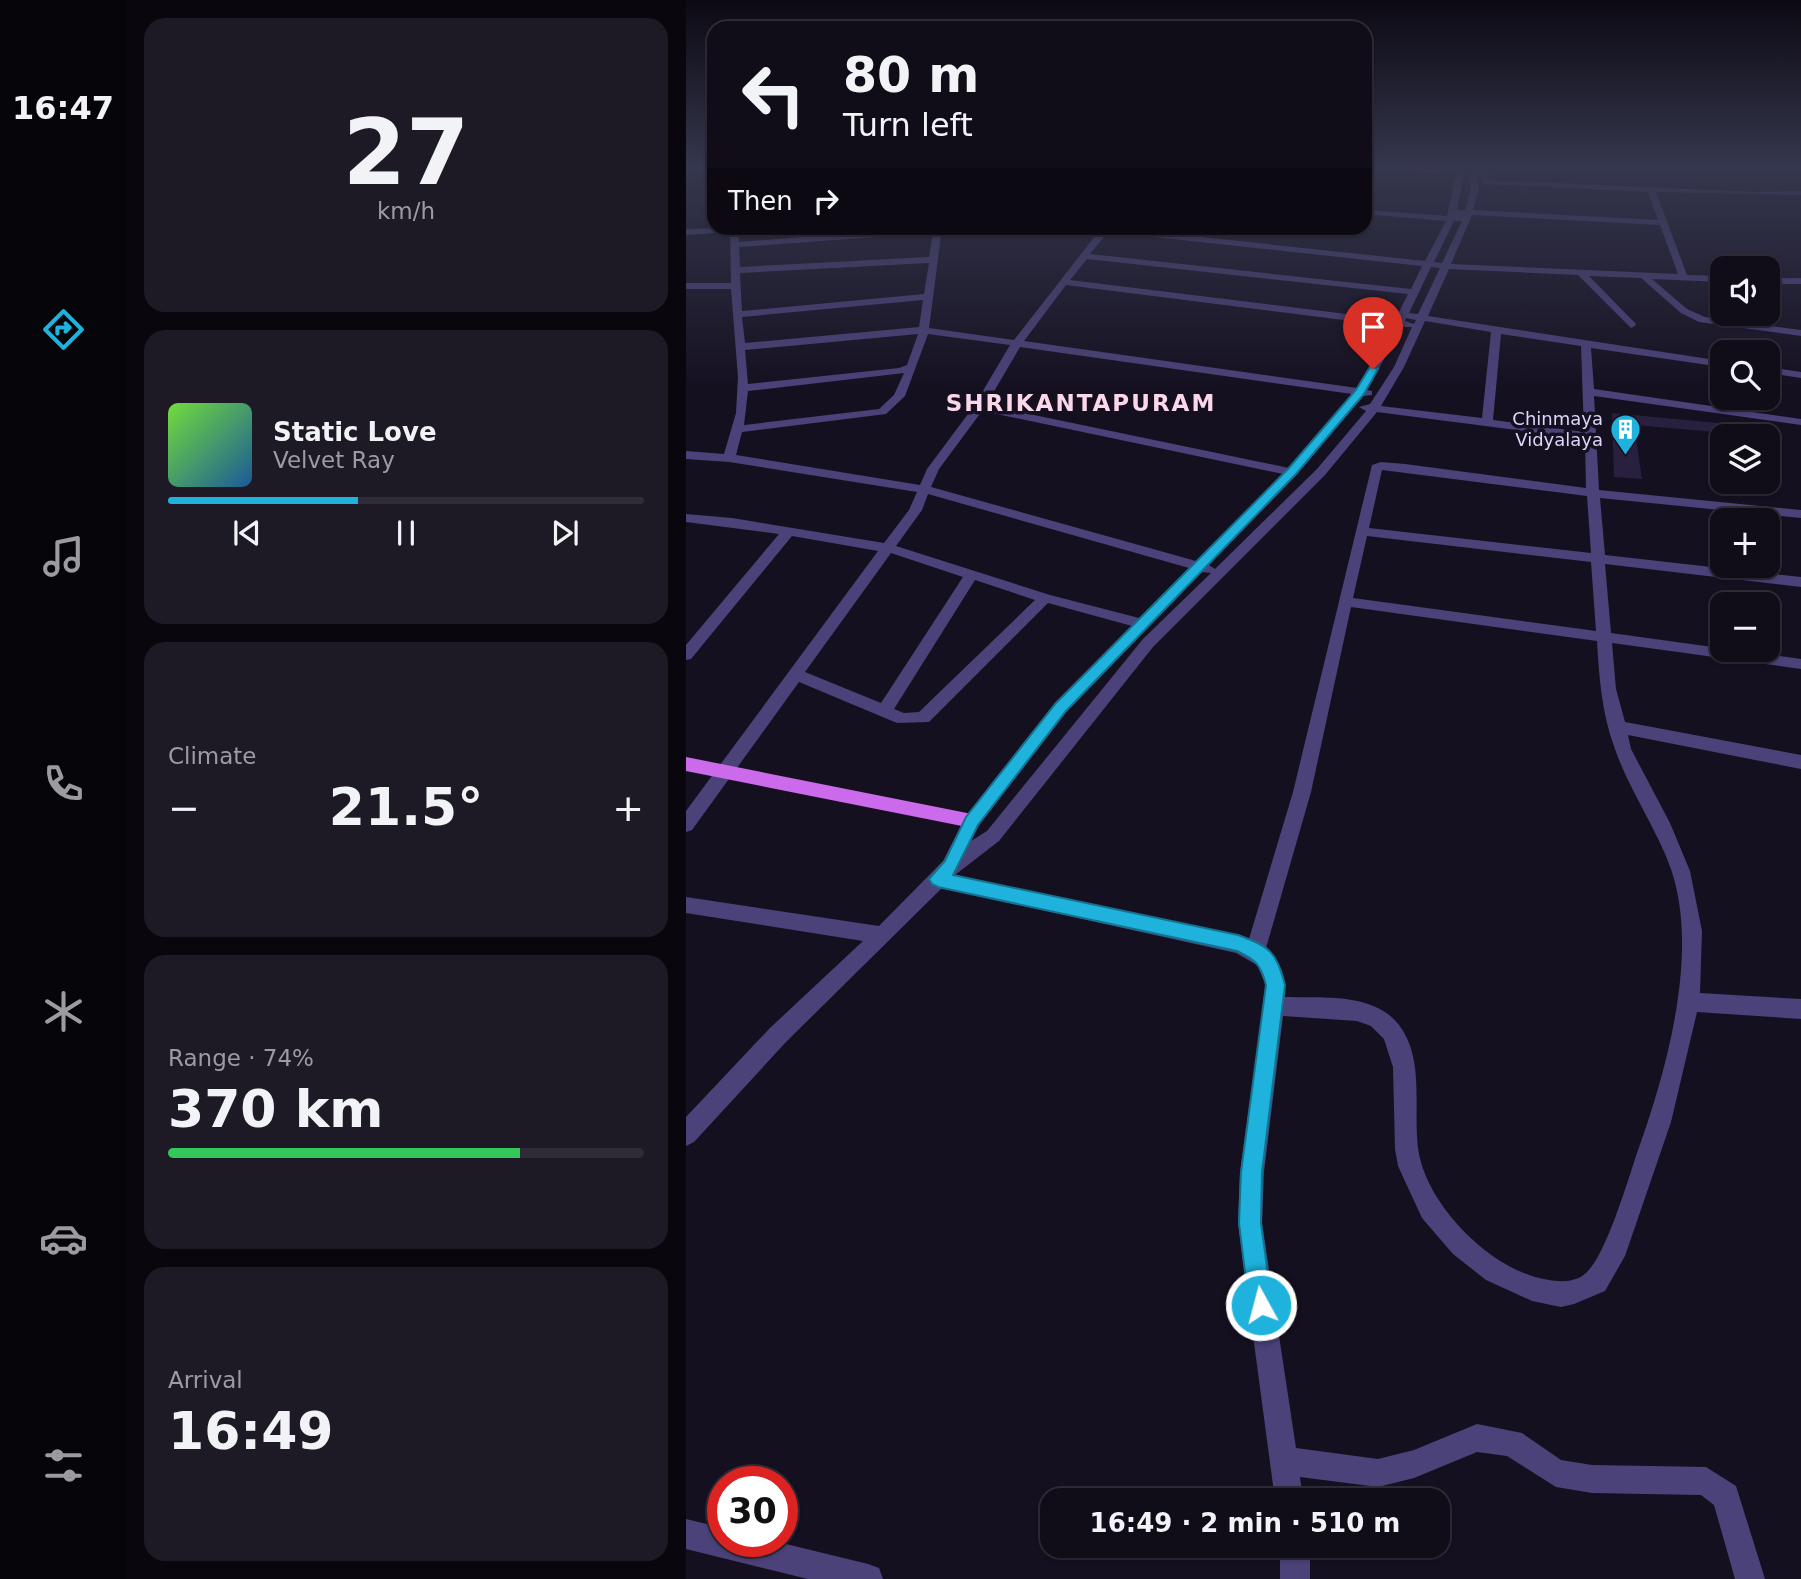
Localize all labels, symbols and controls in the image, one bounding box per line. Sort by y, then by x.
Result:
text: 80 m [843,47,979,104]
icon: left [728,49,819,140]
text: 16:47 [12,89,114,127]
text: 27 [343,100,469,205]
text: Turn left [843,106,973,144]
icon: right [807,182,845,220]
text: Then [728,186,793,216]
text: km/h [377,198,435,224]
map controls [1710,256,1780,662]
button: sound [1710,256,1780,326]
pin [1343,297,1403,369]
icon: directions [39,305,88,354]
icon: arrive [1354,308,1392,346]
button: search [1710,340,1780,410]
district label: SHRIKANTAPURAM [946,390,1216,416]
place label: Chinmaya Vidyalaya [1512,408,1603,450]
building icon: Chinmaya Vidyalaya [1609,412,1643,456]
text: Static Love [273,417,437,447]
button: layers [1710,424,1780,494]
text: Velvet Ray [273,447,395,473]
button: + [1710,508,1780,578]
icon: previous [228,514,266,552]
icon: pause [387,514,425,552]
icon: next [546,514,584,552]
icon: music [39,532,88,581]
button: − [1710,592,1780,662]
text: Climate [168,743,257,769]
icon: phone [39,759,88,808]
text: 21.5° [329,777,483,837]
text: − [168,786,200,830]
text: + [612,786,644,830]
icon: climate [39,987,88,1036]
text: Range · 74% [168,1045,314,1071]
text: 370 km [168,1079,383,1139]
icon: car [39,1214,88,1263]
position arrow [1224,1268,1298,1342]
text: Arrival [168,1367,243,1393]
text: 16:49 [168,1401,334,1461]
icon: filters [39,1441,88,1490]
speed limit sign: 30 [707,1466,798,1557]
text: 16:49 · 2 min · 510 m [1090,1508,1400,1538]

